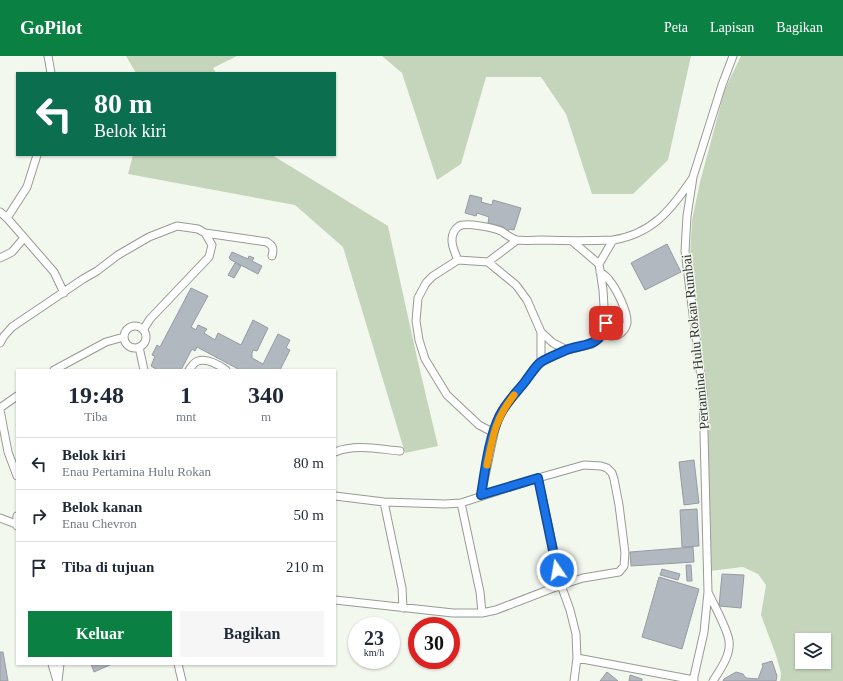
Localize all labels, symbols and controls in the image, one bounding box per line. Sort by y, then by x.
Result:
text: GoPilot [20,17,82,38]
text: Peta [664,20,688,35]
text: Lapisan [710,20,754,35]
text: Bagikan [776,20,823,35]
icon: left [28,88,80,140]
text: 80 m [94,88,152,119]
text: Belok kiri [94,121,167,141]
street label: Pertamina Hulu Rokan Rumbai [679,253,712,430]
pin [589,306,623,340]
icon: arrive [595,312,617,334]
text: 19:48 [68,382,124,408]
text: 1 [180,382,192,408]
text: 340 [248,382,284,408]
text: Tiba [84,409,108,424]
text: mnt [176,409,196,424]
text: m [261,409,271,424]
text: Belok kiri [62,447,126,463]
icon: left [28,453,50,475]
text: 80 m [294,455,324,471]
text: Enau Pertamina Hulu Rokan [62,464,211,479]
text: Belok kanan [62,499,142,515]
icon: right [28,505,50,527]
text: 50 m [294,507,324,523]
text: Enau Chevron [62,516,137,531]
position arrow [536,549,578,591]
icon: arrive [28,557,50,579]
text: Tiba di tujuan [62,559,154,575]
text: 210 m [286,559,324,575]
button: Keluar [28,611,172,657]
button: Bagikan [180,611,324,657]
speed limit sign: 30 [408,617,460,669]
text: 23 [364,627,384,649]
map controls [795,633,831,669]
button: layers [795,633,831,669]
text: km/h [364,647,384,658]

